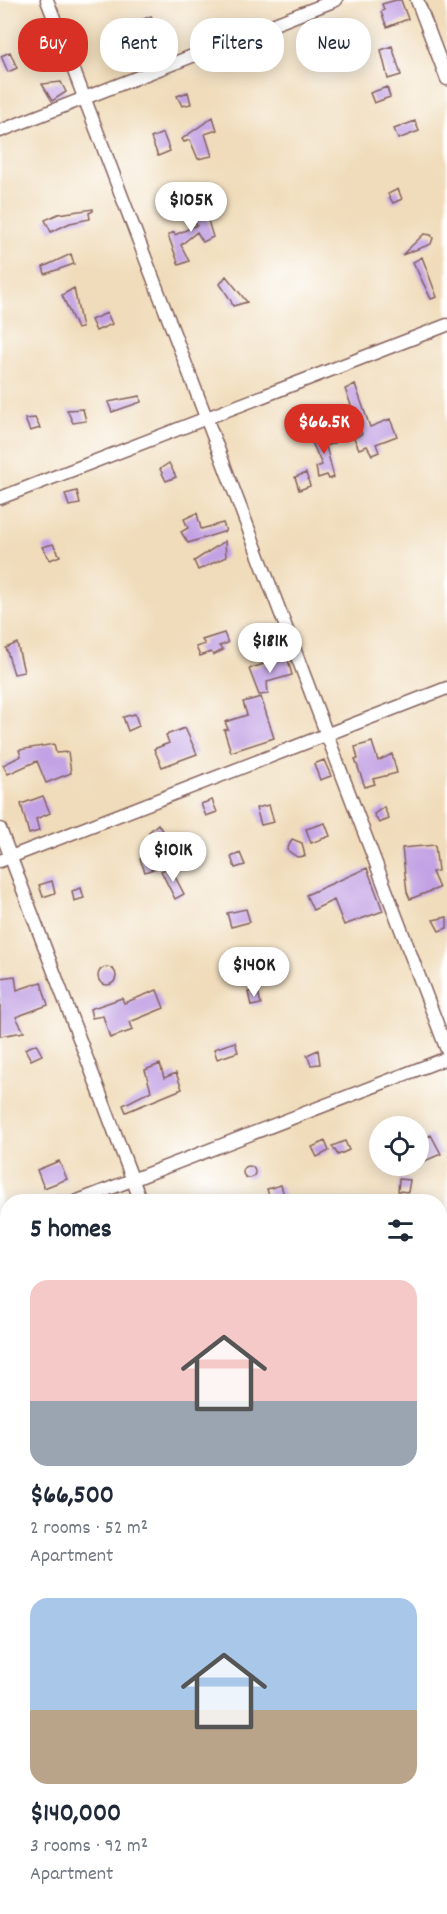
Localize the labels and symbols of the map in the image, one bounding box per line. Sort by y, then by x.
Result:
pin: $105K [149,182,233,233]
pin: $66.5K [275,404,373,455]
pin: $181K [228,623,312,674]
pin: $101K [131,832,215,883]
pin: $140K [212,947,296,998]

